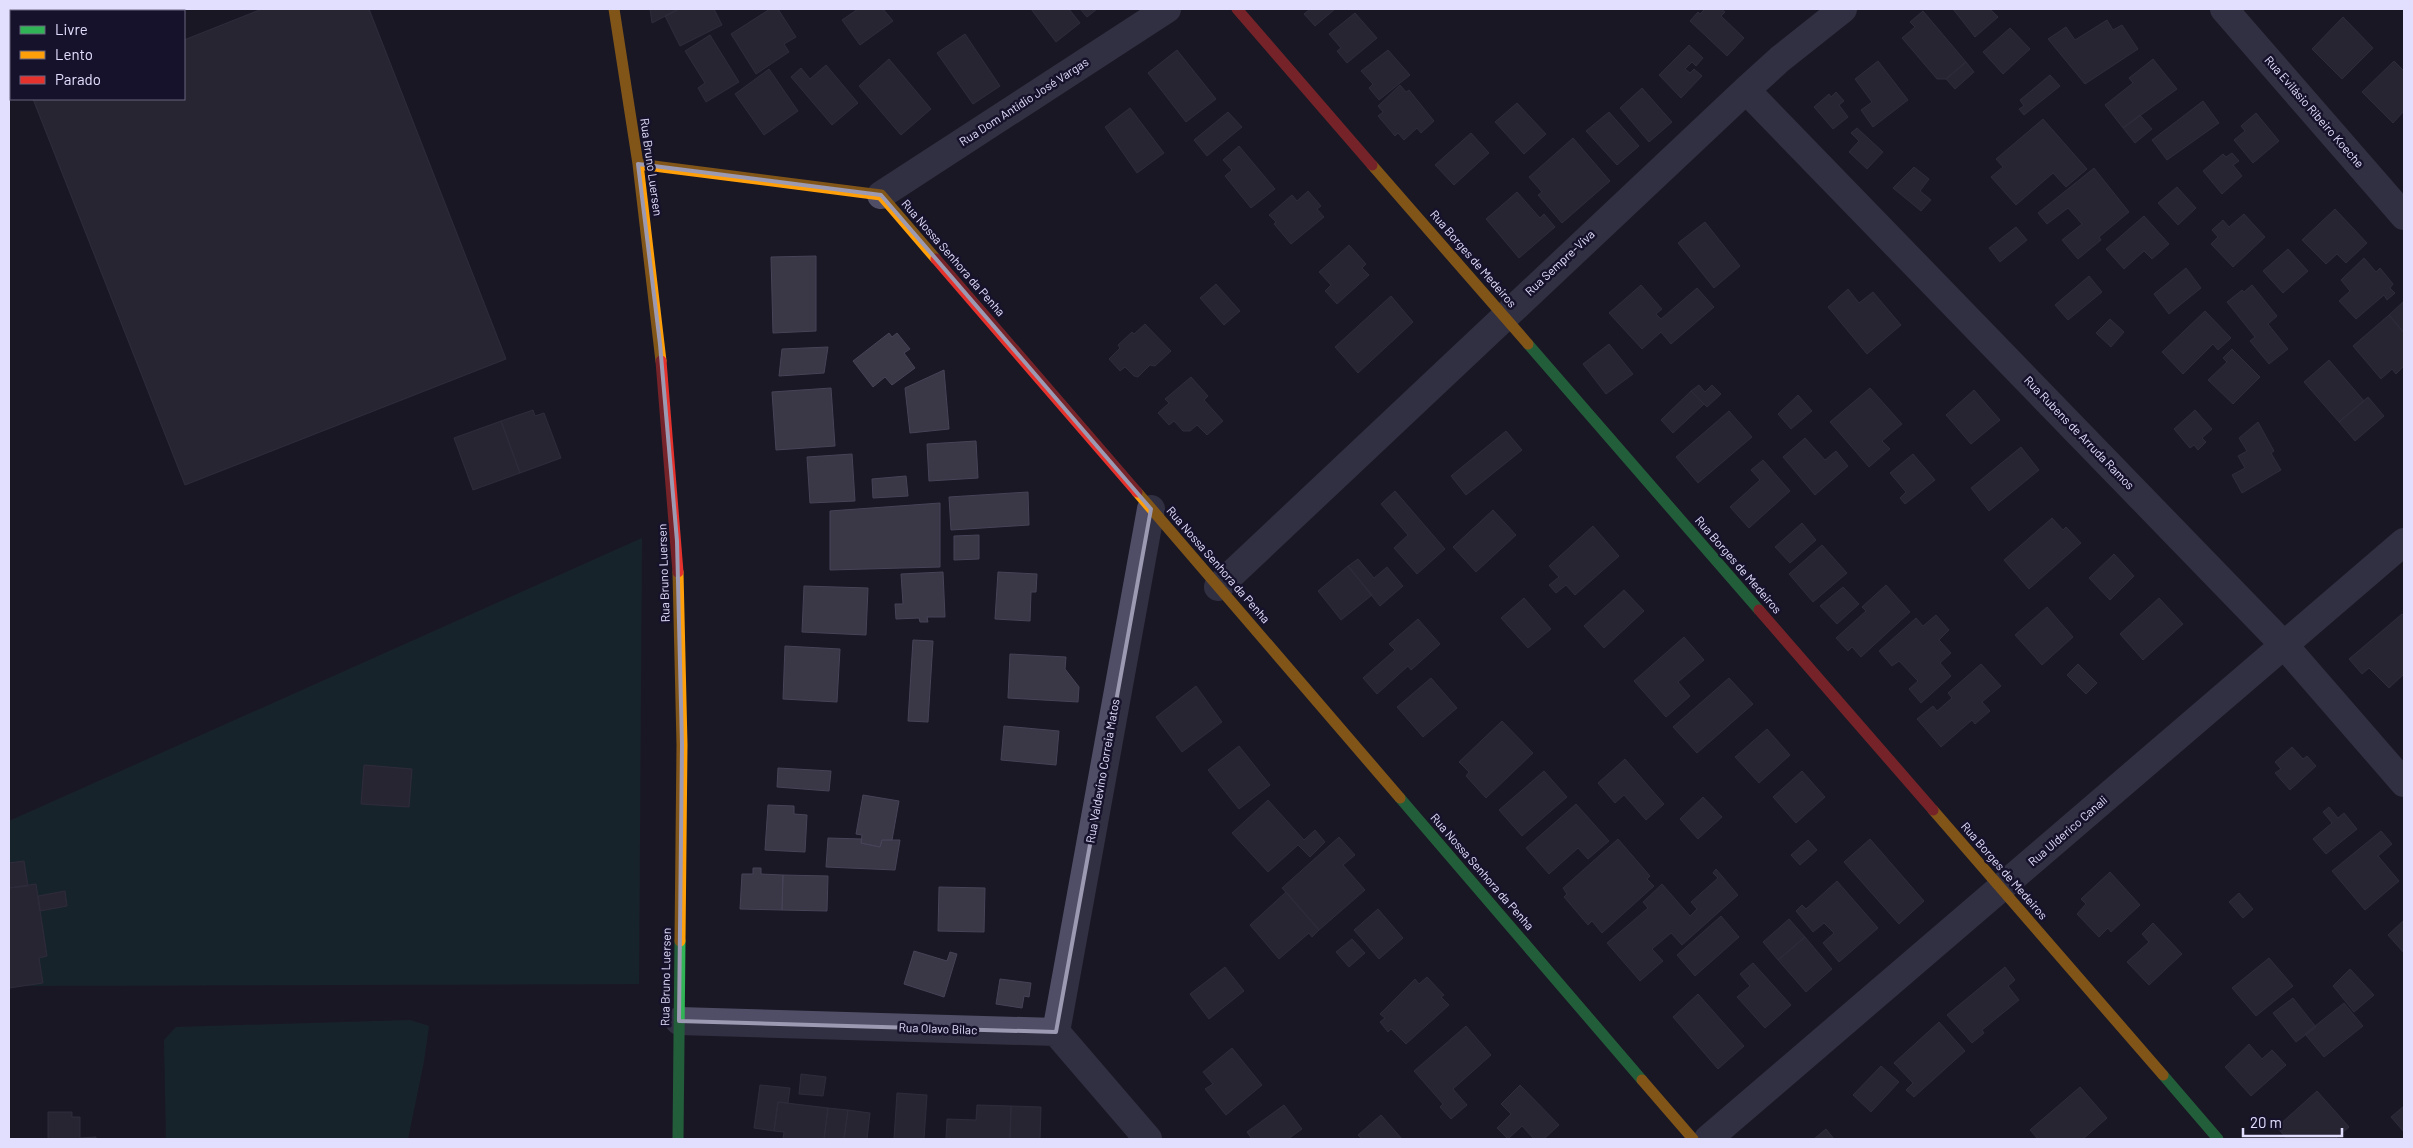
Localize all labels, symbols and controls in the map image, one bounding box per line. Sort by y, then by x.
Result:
legend [10,10,185,100]
text: Livre [55,20,88,38]
text: Lento [55,45,93,63]
street label: Rua Evilásio Ribeiro Koeche [2262,53,2367,170]
street label: Rua Dom Antídio José Vargas [956,54,1091,148]
text: Parado [55,70,101,88]
street label: Rua Bruno Luersen [638,117,666,217]
street label: Rua Nossa Senhora da Penha [899,196,1008,319]
street label: Rua Borges de Medeiros [1428,207,1520,310]
street label: Rua Sempre-Viva [1522,227,1597,298]
street label: Rua Rubens de Arruda Ramos [2022,373,2138,492]
street label: Rua Nossa Senhora da Penha [1164,503,1273,626]
street label: Rua Borges de Medeiros [1693,513,1785,616]
street label: Rua Bruno Luersen [654,524,672,623]
street label: Rua Valdevino Correia Matos [1082,697,1122,844]
street label: Rua Ulderico Canali [2025,792,2110,868]
street label: Rua Nossa Senhora da Penha [1428,810,1537,933]
street label: Rua Borges de Medeiros [1959,819,2051,922]
street label: Rua Bruno Luersen [657,928,673,1026]
street label: Rua Olavo Bilac [898,1020,978,1036]
scale bar [2243,1106,2342,1138]
text: 20 m [2250,1113,2282,1131]

